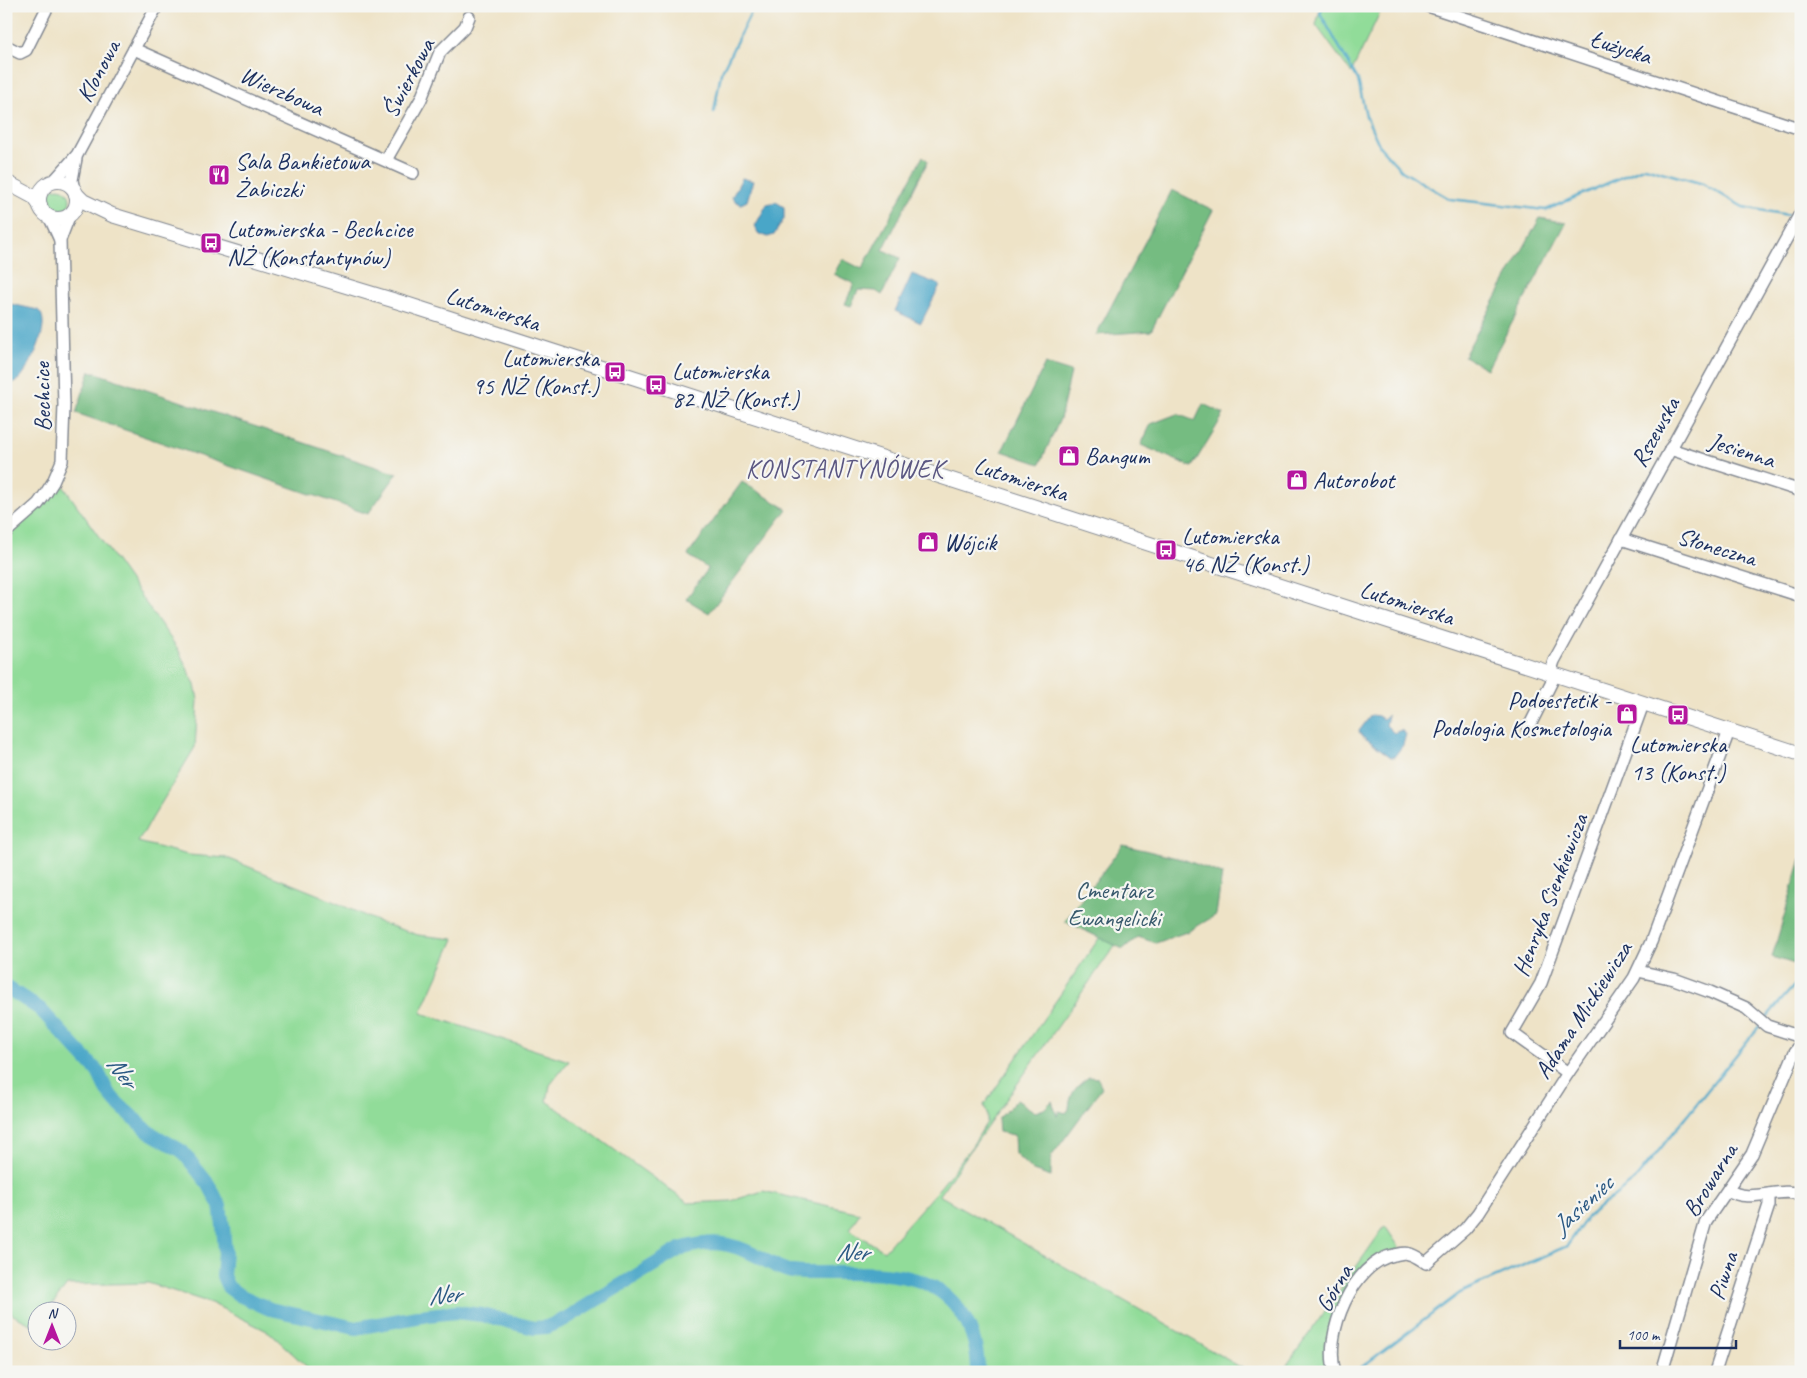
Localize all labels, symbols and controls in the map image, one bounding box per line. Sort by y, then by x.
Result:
street label: Łużycka [1587,23,1657,71]
street label: Świerkowa [375,32,442,123]
street label: Klonowa [69,33,128,107]
street label: Wierzbowa [236,59,330,123]
place label: Sala Bankietowa Żabiczki [235,146,371,204]
restaurant icon: Sala Bankietowa Żabiczki [207,163,231,187]
place label: Lutomierska - Bechcice NŻ (Konstantynów) [227,214,415,272]
bus stop icon: Lutomierska - Bechcice NŻ (Konstantynów) [199,231,223,255]
street label: Lutomierska [442,280,545,339]
place label: Lutomierska 95 NŻ (Konst.) [472,343,600,401]
place label: Lutomierska 82 NŻ (Konst.) [672,356,800,414]
street label: Bechcice [26,360,58,432]
bus stop icon: Lutomierska 95 NŻ (Konst.) [603,360,627,384]
bus stop icon: Lutomierska 82 NŻ (Konst.) [644,373,668,397]
street label: Rszewska [1624,391,1687,472]
street label: Jesienna [1704,425,1780,475]
place label: Bangum [1085,441,1150,471]
shop icon: Bangum [1057,444,1081,468]
street label: Lutomierska [970,450,1073,509]
district label: KONSTANTYNÓWEK [746,453,948,485]
place label: Autorobot [1313,465,1396,495]
shop icon: Autorobot [1285,468,1309,492]
place label: Lutomierska 46 NŻ (Konst.) [1182,521,1310,579]
street label: Słoneczna [1674,521,1762,574]
place label: Wójcik [944,527,999,557]
shop icon: Wójcik [916,530,940,554]
bus stop icon: Lutomierska 46 NŻ (Konst.) [1154,538,1178,562]
street label: Lutomierska [1356,574,1459,633]
place label: Podoestetik - Podologia Kosmetologia [1432,685,1612,743]
shop icon: Podoestetik - Podologia Kosmetologia [1615,702,1639,726]
bus stop icon: Lutomierska 13 (Konst.) [1666,703,1690,727]
place label: Lutomierska 13 (Konst.) [1630,729,1728,787]
street label: Henryka Sienkiewicza [1505,808,1595,981]
park label: Cmentarz Ewangelicki [1068,875,1163,933]
street label: Adama Mickiewicza [1527,934,1639,1084]
water label: Ner [100,1049,147,1098]
street label: Browarna [1676,1136,1745,1222]
water label: Jasieniec [1544,1166,1622,1243]
water label: Ner [835,1235,874,1269]
street label: Piwna [1701,1247,1745,1304]
street label: Górna [1308,1258,1360,1317]
water label: Ner [427,1278,466,1312]
north arrow [28,1300,78,1350]
text: N [48,1305,59,1322]
scale bar [1620,1318,1736,1350]
text: 100 m [1627,1326,1661,1345]

